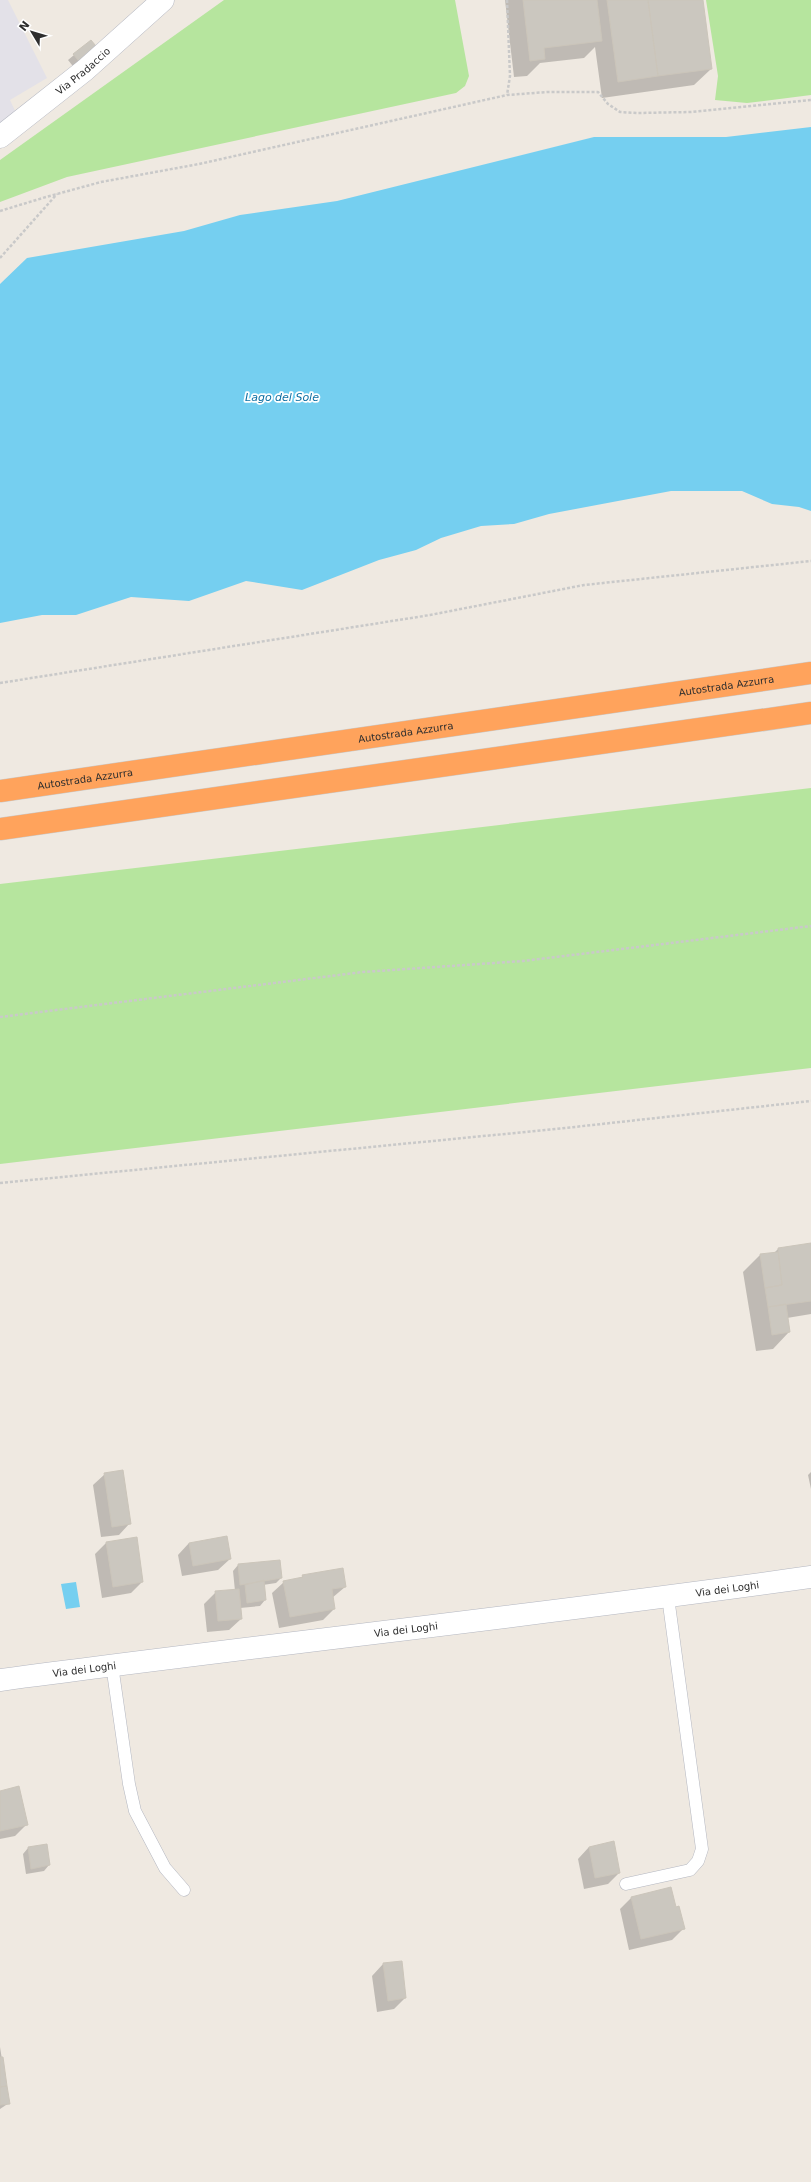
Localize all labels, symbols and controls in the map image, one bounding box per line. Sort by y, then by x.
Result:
north arrow [12,12,52,52]
text: N [17,19,32,34]
street label: Via Pradaccio [53,45,112,97]
water label: Lago del Sole [245,391,319,404]
street label: Autostrada Azzurra [678,673,775,698]
street label: Autostrada Azzurra [357,720,454,744]
street label: Autostrada Azzurra [37,766,134,791]
street label: Via dei Loghi [695,1579,760,1598]
street label: Via dei Loghi [373,1620,438,1639]
street label: Via dei Loghi [52,1659,117,1679]

